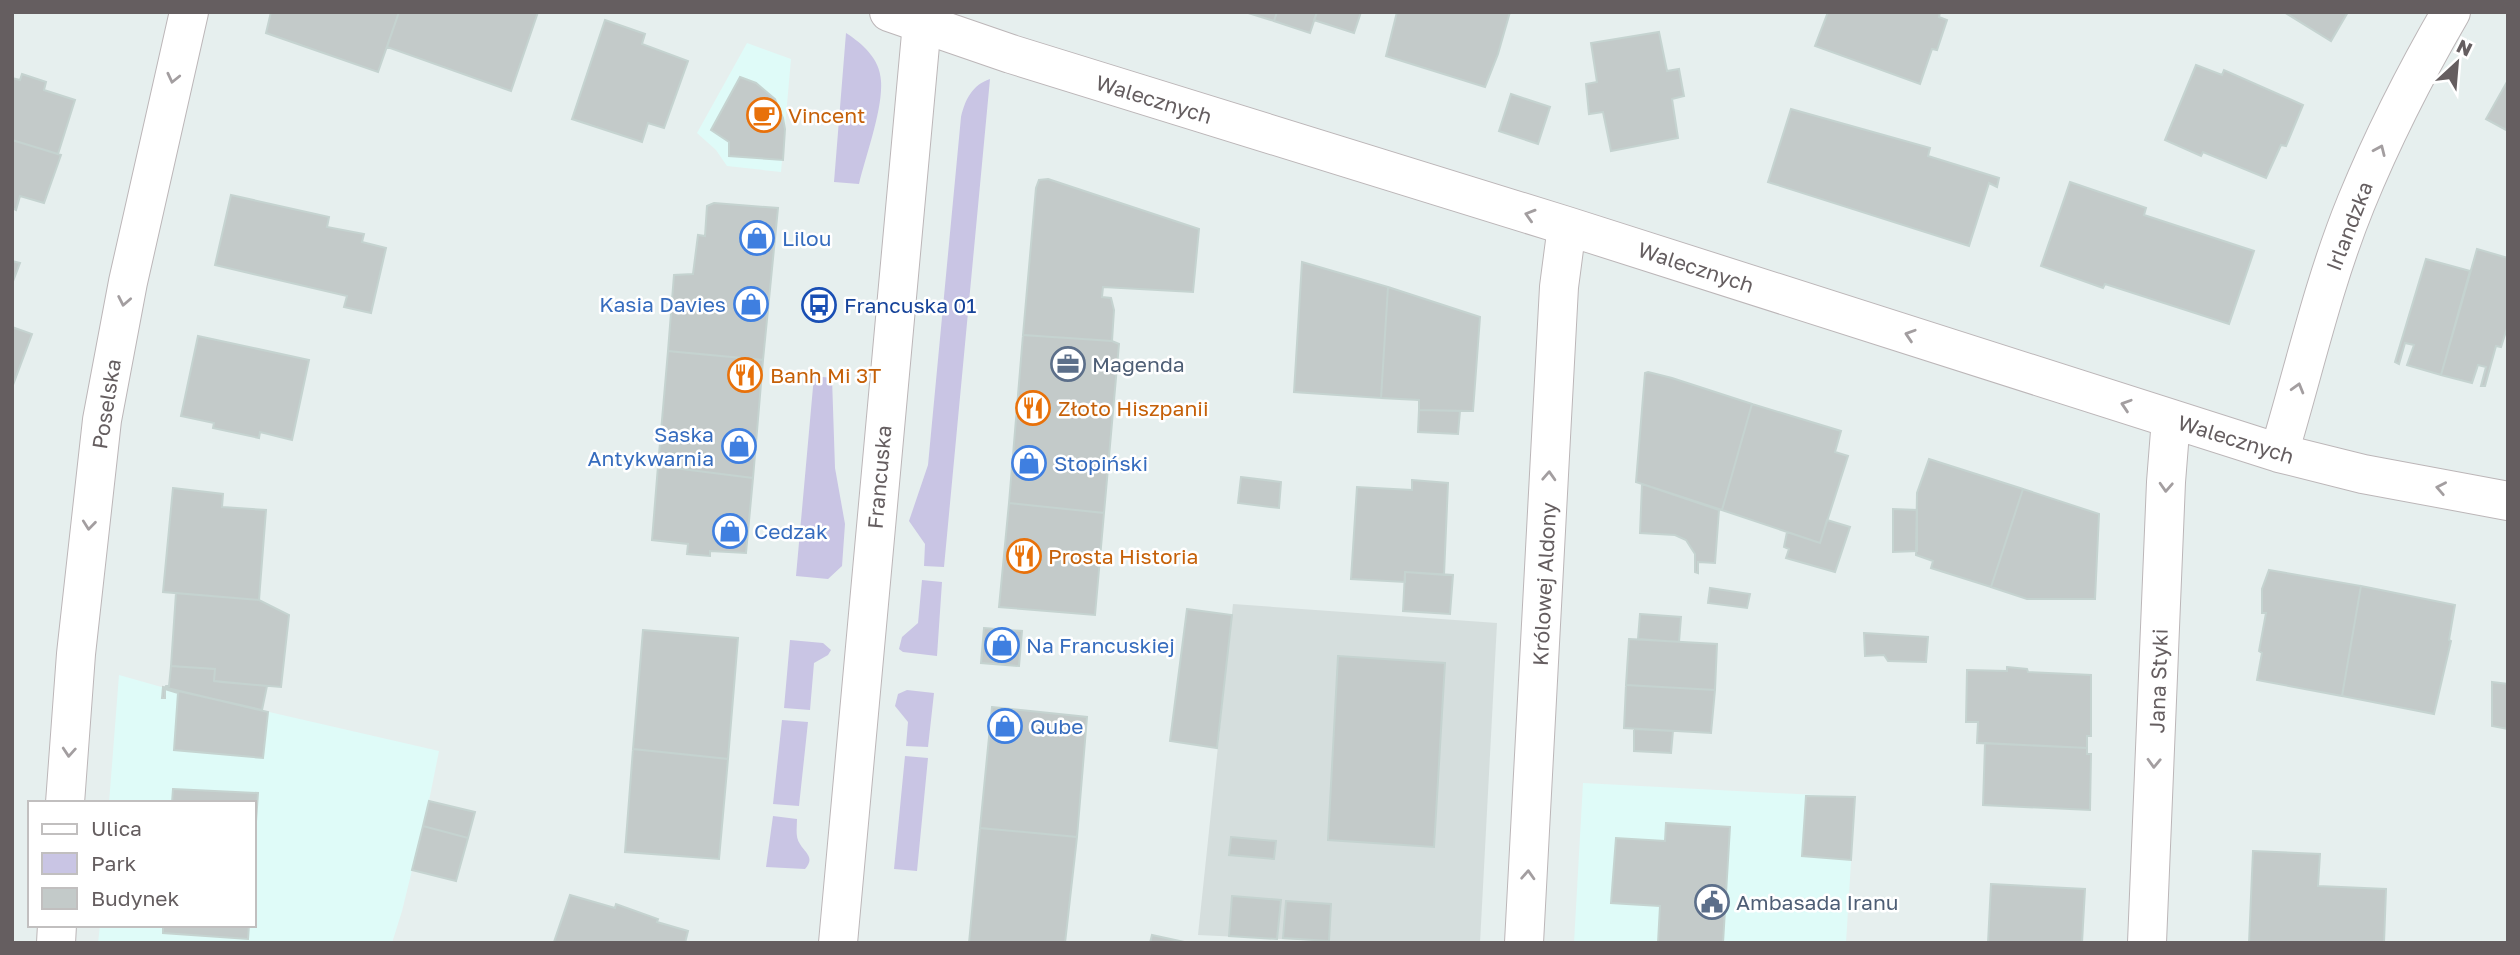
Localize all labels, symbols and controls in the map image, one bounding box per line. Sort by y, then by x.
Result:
north arrow [2422,28,2492,98]
text: N [2453,34,2476,61]
street label: Walecznych [1093,69,1215,129]
one-way arrow [167,72,181,84]
cafe icon: Vincent [745,96,783,134]
place label: Vincent [788,102,865,128]
one-way arrow [2372,145,2386,157]
street label: Irlandzka [2320,178,2378,274]
one-way arrow [1524,208,1536,223]
shop icon: Lilou [738,219,776,257]
place label: Lilou [782,225,831,251]
street label: Walecznych [1635,236,1757,298]
shop icon: Kasia Davies [732,285,770,323]
bus stop icon: Francuska 01 [800,286,838,324]
place label: Kasia Davies [599,291,726,317]
place label: Francuska 01 [844,292,977,318]
one-way arrow [118,295,133,307]
one-way arrow [1904,329,1916,344]
office icon: Magenda [1049,345,1087,383]
place label: Magenda [1092,351,1185,377]
restaurant icon: Banh Mi 3T [726,356,764,394]
street label: Poselska [86,357,126,451]
place label: Banh Mi 3T [770,362,881,388]
one-way arrow [2290,382,2305,394]
restaurant icon: Złoto Hiszpanii [1014,389,1052,427]
place label: Złoto Hiszpanii [1058,395,1209,421]
one-way arrow [2121,398,2133,413]
street label: Walecznych [2175,409,2297,469]
place label: Saska Antykwarnia [588,421,714,471]
street label: Francuska [862,424,896,530]
shop icon: Saska Antykwarnia [720,427,758,465]
shop icon: Stopiński [1010,444,1048,482]
place label: Stopiński [1054,450,1148,476]
one-way arrow [1542,470,1557,481]
one-way arrow [2435,481,2447,496]
one-way arrow [2158,482,2173,493]
street label: Królowej Aldony [1527,501,1561,666]
shop icon: Cedzak [711,512,749,550]
place label: Cedzak [754,518,828,544]
one-way arrow [82,520,97,531]
restaurant icon: Prosta Historia [1005,537,1043,575]
place label: Prosta Historia [1048,543,1198,569]
shop icon: Na Francuskiej [983,626,1021,664]
street label: Jana Styki [2143,628,2173,734]
place label: Na Francuskiej [1026,632,1175,658]
shop icon: Qube [986,707,1024,745]
place label: Qube [1030,713,1083,739]
one-way arrow [62,747,77,758]
one-way arrow [2147,758,2162,769]
legend [28,801,256,927]
text: Ulica [91,815,142,841]
text: Park [91,850,137,876]
one-way arrow [1521,869,1536,880]
public building icon: Ambasada Iranu [1693,883,1731,921]
text: Budynek [91,885,180,911]
place label: Ambasada Iranu [1736,889,1899,915]

